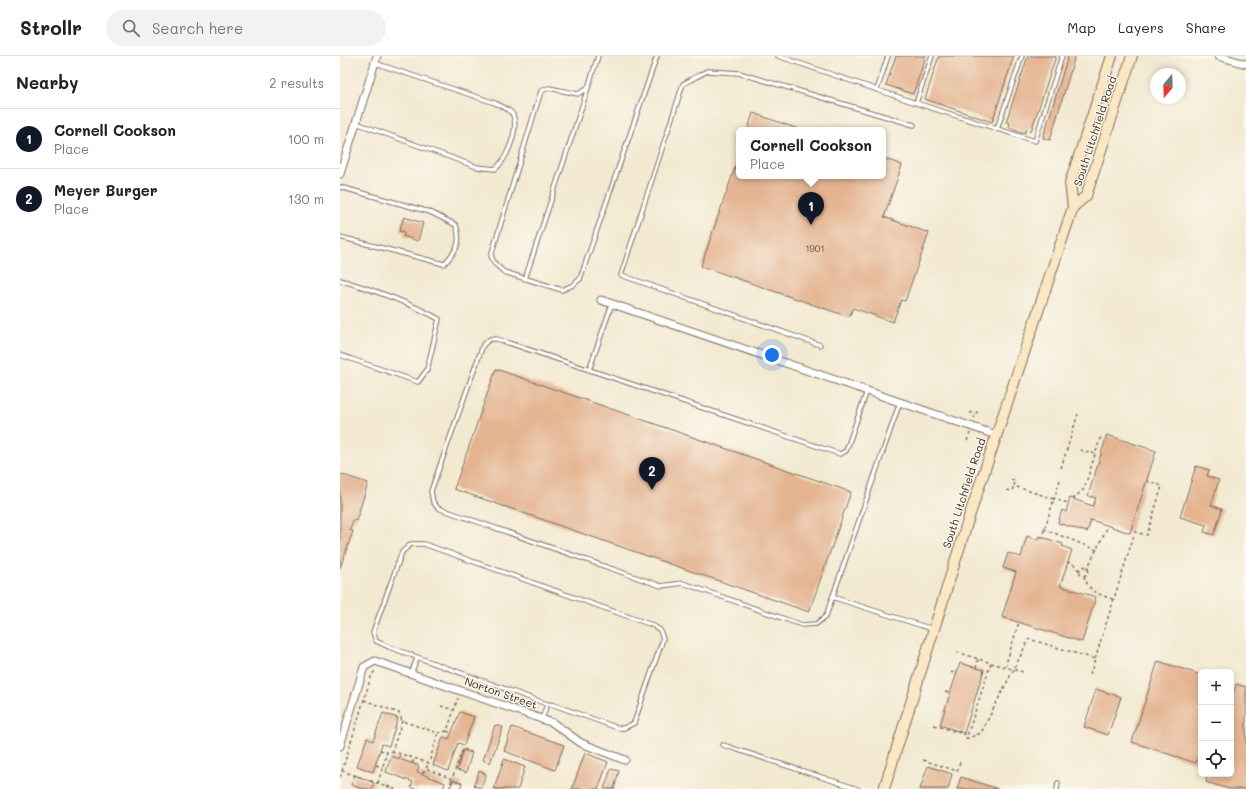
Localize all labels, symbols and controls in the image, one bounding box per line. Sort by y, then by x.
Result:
search box [106,10,386,46]
text: Strollr [20,15,82,40]
icon: search [120,17,142,39]
text: Search here [152,18,243,38]
text: Map [1067,18,1096,37]
text: Layers [1118,18,1164,37]
text: Share [1186,18,1226,37]
north arrow [1150,68,1186,104]
text: Nearby [16,71,78,93]
text: 2 results [269,74,324,91]
street label: South Litchfield Road [1070,74,1119,188]
text: Cornell Cookson [54,120,176,140]
popup [736,127,886,179]
text: 1 [26,130,32,147]
text: 100 m [288,130,324,147]
text: Cornell Cookson [750,135,872,155]
text: Place [54,140,89,157]
text: Place [750,155,785,172]
text: Meyer Burger [54,180,158,200]
text: 2 [25,190,33,207]
text: 130 m [288,190,324,207]
pin: 1 [798,192,824,225]
text: Place [54,200,89,217]
house number: 1901 [806,243,824,254]
your location [762,345,782,365]
street label: South Litchfield Road [939,436,988,550]
pin: 2 [639,457,665,490]
map controls [1198,669,1234,777]
button: + [1198,669,1234,705]
street label: Norton Street [463,673,540,712]
button: − [1198,705,1234,741]
button: locate [1198,741,1234,777]

